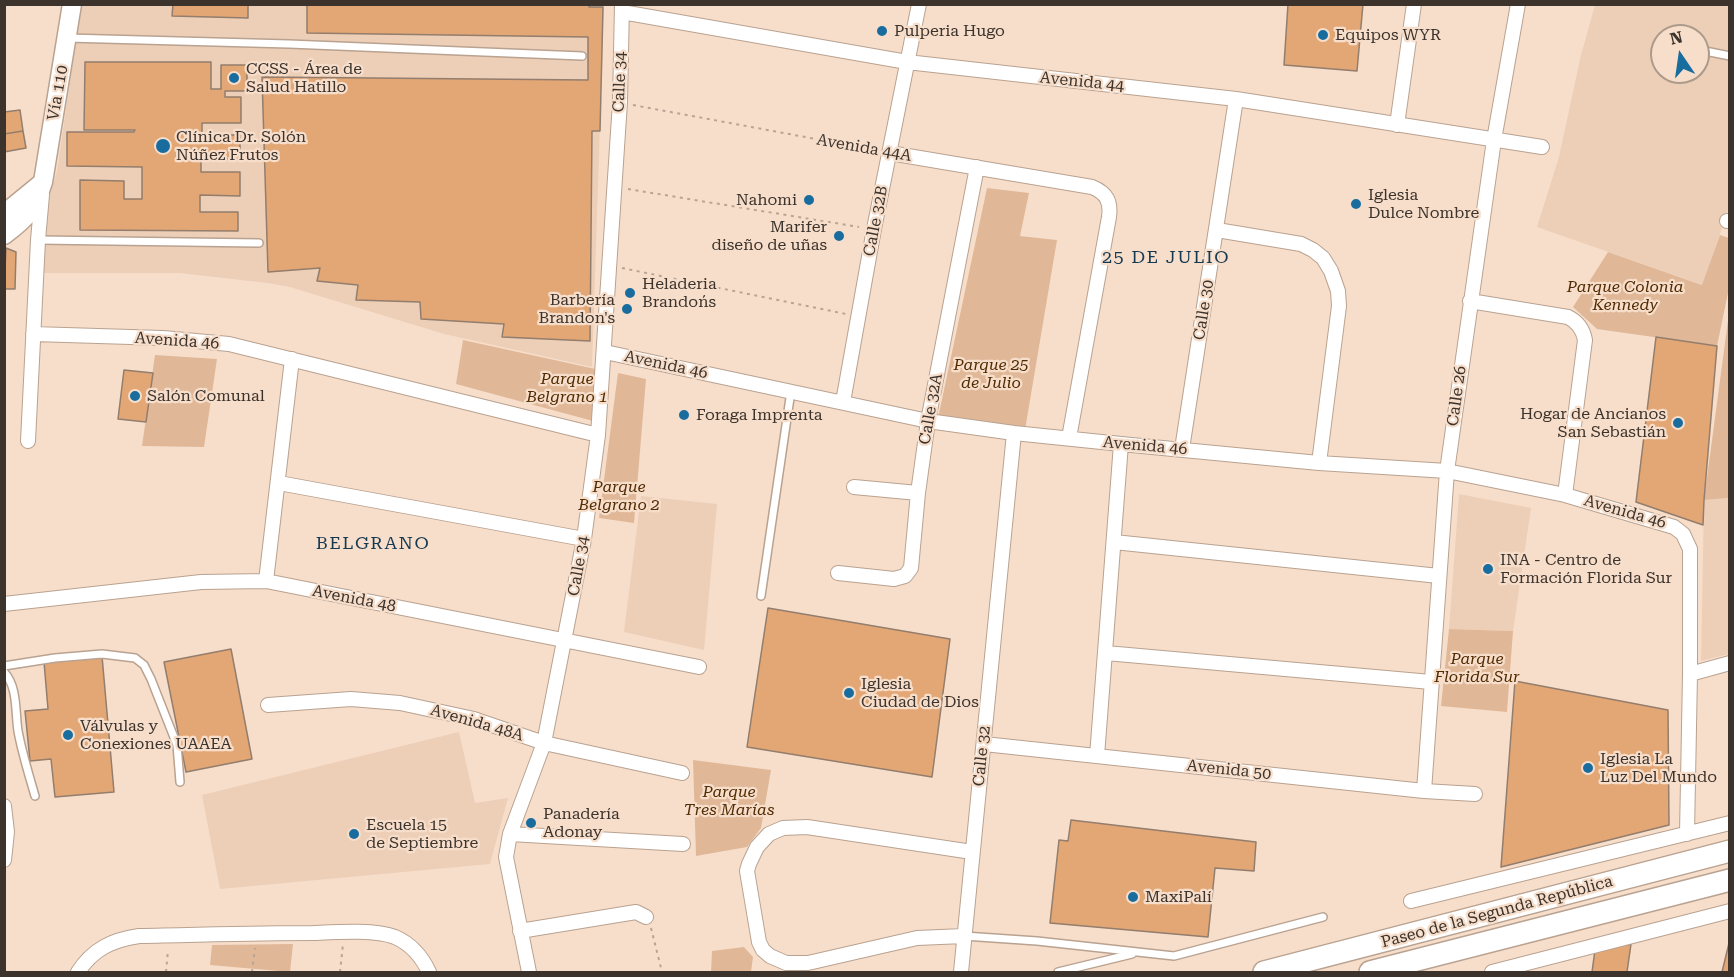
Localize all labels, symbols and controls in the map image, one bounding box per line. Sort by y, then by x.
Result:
place label: Pulperia Hugo [894,21,1005,41]
marker: Pulperia Hugo [875,24,889,38]
north arrow [1650,24,1710,84]
place label: Equipos WYR [1335,25,1441,45]
text: N [1668,27,1684,49]
marker: Equipos WYR [1316,28,1330,42]
street label: Calle 34 [609,51,631,113]
place label: CCSS - Área de Salud Hatillo [246,59,362,97]
street label: Vía 110 [44,64,72,122]
street label: Avenida 44 [1039,68,1125,96]
marker: CCSS - Área de Salud Hatillo [227,71,241,85]
place label: Clínica Dr. Solón Núñez Frutos [176,127,306,165]
street label: Avenida 44A [815,130,913,166]
marker: Clínica Dr. Solón Núñez Frutos [154,137,172,155]
street label: Calle 32B [860,184,892,258]
place label: Iglesia Dulce Nombre [1368,185,1479,223]
place label: Nahomi [736,190,797,210]
marker: Nahomi [802,193,816,207]
marker: Iglesia Dulce Nombre [1349,197,1363,211]
place label: Marifer diseño de uñas [711,217,827,255]
marker: Marifer diseño de uñas [832,229,846,243]
district label: 25 DE JULIO [1102,247,1230,269]
place label: Heladeria Brandon´s [642,274,717,312]
park label: Parque Colonia Kennedy [1567,277,1683,315]
street label: Calle 30 [1190,278,1218,342]
marker: Heladeria Brandon´s [623,286,637,300]
place label: Barbería Brandon's [538,290,615,328]
marker: Barbería Brandon's [620,302,634,316]
street label: Avenida 46 [134,328,220,354]
street label: Avenida 46 [623,347,709,383]
park label: Parque 25 de Julio [953,355,1029,393]
street label: Calle 26 [1443,365,1471,427]
park label: Parque Belgrano 1 [526,369,608,407]
street label: Calle 32A [915,372,947,446]
place label: Salón Comunal [147,386,265,406]
marker: Salón Comunal [128,389,142,403]
place label: Hogar de Ancianos San Sebastián [1520,404,1666,442]
place label: Foraga Imprenta [696,405,822,425]
marker: Foraga Imprenta [677,408,691,422]
marker: Hogar de Ancianos San Sebastián [1671,416,1685,430]
street label: Avenida 46 [1102,433,1188,459]
park label: Parque Belgrano 2 [578,477,660,515]
street label: Avenida 46 [1582,491,1668,533]
district label: BELGRANO [316,533,430,555]
street label: Calle 34 [564,534,594,598]
place label: INA - Centro de Formación Florida Sur [1500,550,1672,588]
marker: INA - Centro de Formación Florida Sur [1481,562,1495,576]
street label: Avenida 48 [311,581,397,617]
park label: Parque Florida Sur [1434,649,1520,687]
place label: Iglesia Ciudad de Dios [861,674,979,712]
marker: Iglesia Ciudad de Dios [842,686,856,700]
street label: Avenida 48A [428,701,526,745]
place label: Válvulas y Conexiones UAAEA [80,716,232,754]
street label: Calle 32 [969,725,995,787]
marker: Válvulas y Conexiones UAAEA [61,728,75,742]
place label: Iglesia La Luz Del Mundo [1600,749,1717,787]
street label: Avenida 50 [1186,756,1272,784]
marker: Iglesia La Luz Del Mundo [1581,761,1595,775]
park label: Parque Tres Marías [684,782,774,820]
place label: Panadería Adonay [543,804,620,842]
place label: Escuela 15 de Septiembre [366,815,478,853]
marker: Panadería Adonay [524,816,538,830]
marker: Escuela 15 de Septiembre [347,827,361,841]
street label: Paseo de la Segunda República [1379,872,1615,952]
place label: MaxiPalí [1145,887,1212,907]
marker: MaxiPalí [1126,890,1140,904]

